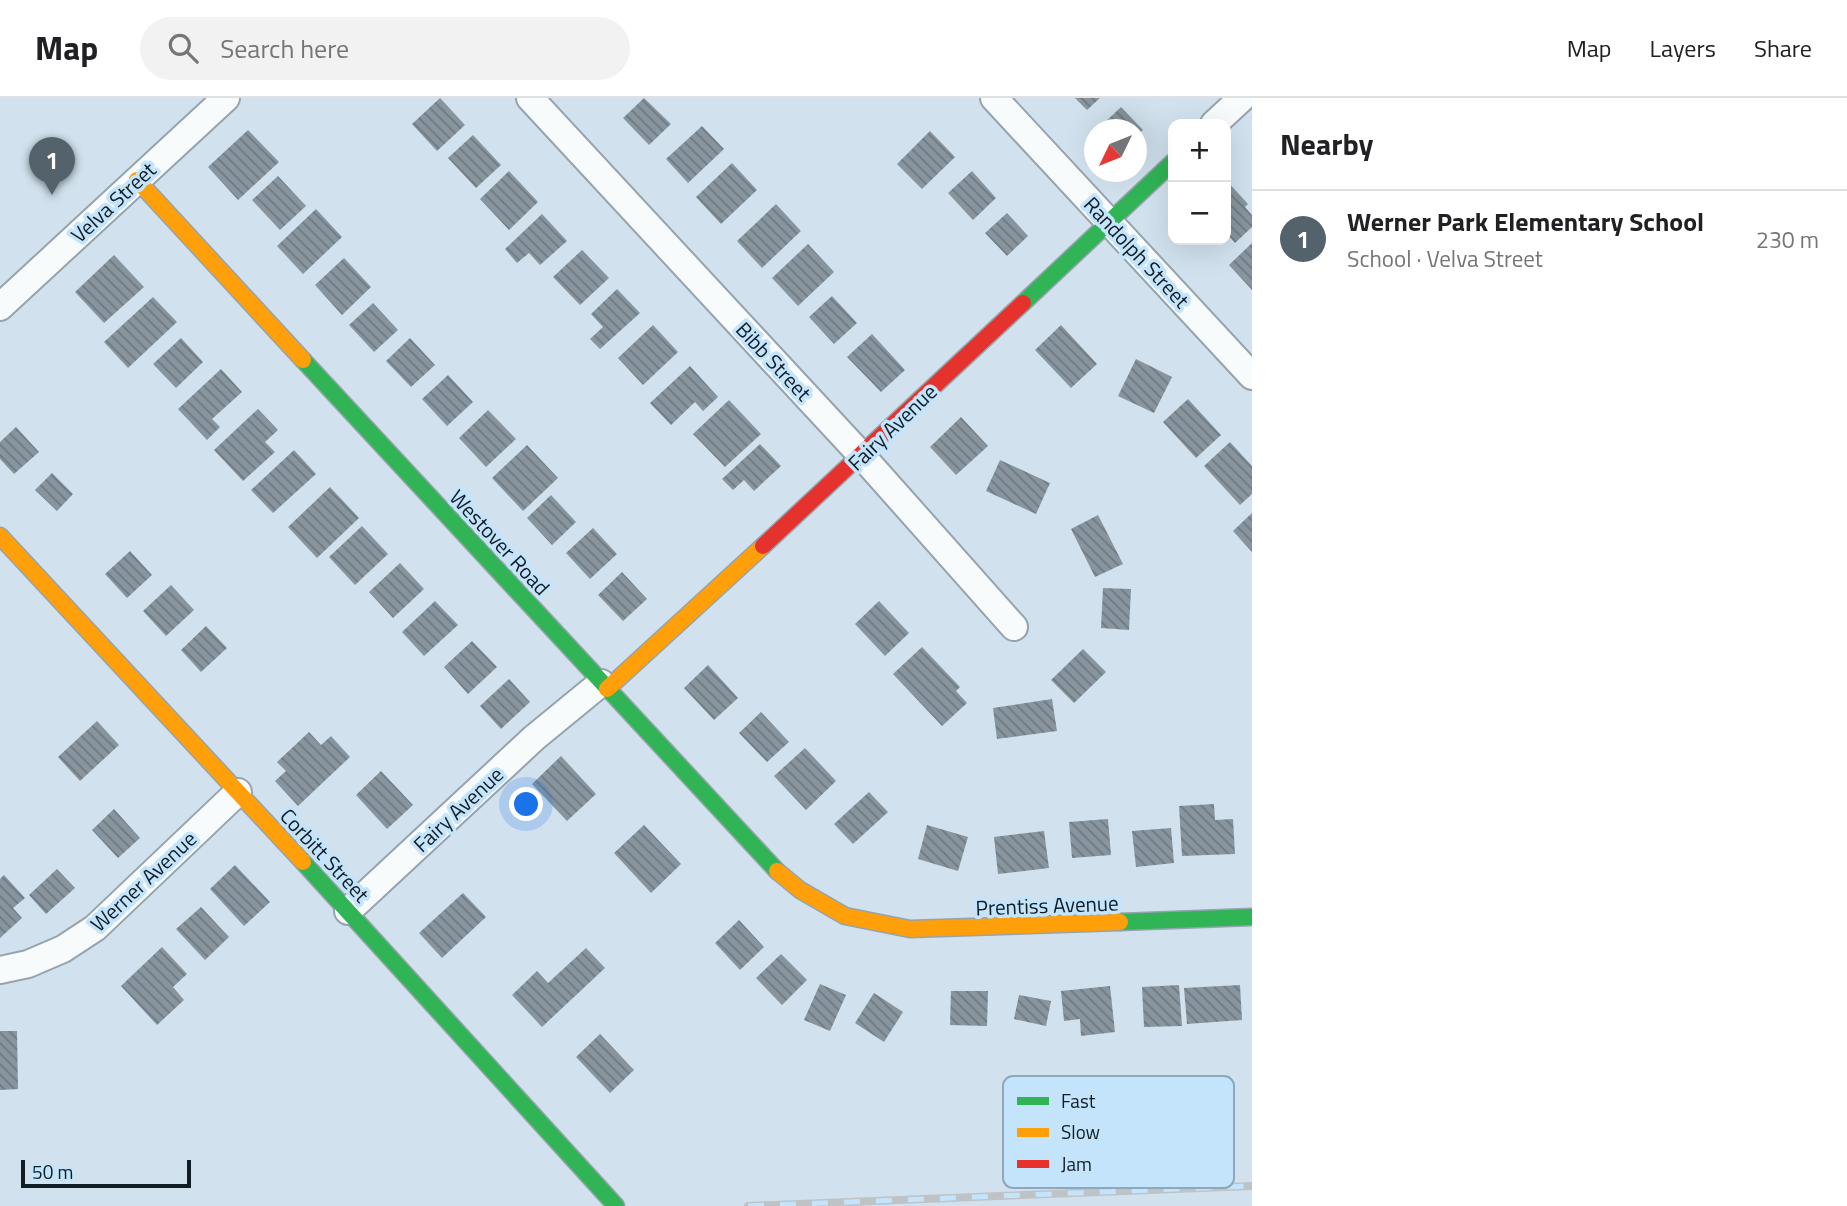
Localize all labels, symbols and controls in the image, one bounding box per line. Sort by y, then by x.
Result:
search box [140,17,630,80]
text: Map [35,23,98,73]
icon: search [164,29,202,67]
text: Search here [220,29,349,68]
text: Map [1567,30,1612,66]
text: Layers [1650,30,1716,66]
text: Share [1754,30,1812,66]
north arrow [1084,119,1147,182]
map controls [1168,119,1231,245]
button: + [1168,119,1231,182]
text: Nearby [1280,121,1373,167]
pin: 1 [29,137,75,195]
street label: Velva Street [63,154,163,250]
button: − [1168,182,1231,245]
street label: Randolph Street [1077,189,1198,316]
text: Werner Park Elementary School [1347,202,1704,241]
text: 1 [1297,222,1309,257]
text: 230 m [1756,222,1819,257]
text: School · Velva Street [1347,241,1543,276]
street label: Bibb Street [729,314,820,408]
street label: Fairy Avenue [840,376,944,478]
street label: Westover Road [442,482,558,602]
street label: Fairy Avenue [406,759,510,859]
your location [509,787,543,821]
street label: Corbitt Street [273,801,378,910]
street label: Werner Avenue [83,823,203,939]
street label: Prentiss Avenue [975,887,1119,923]
legend [1003,1076,1234,1188]
text: Fast [1061,1086,1096,1115]
text: Slow [1061,1117,1100,1146]
text: Jam [1061,1149,1092,1178]
scale bar [21,1157,191,1189]
text: 50 m [32,1157,73,1186]

